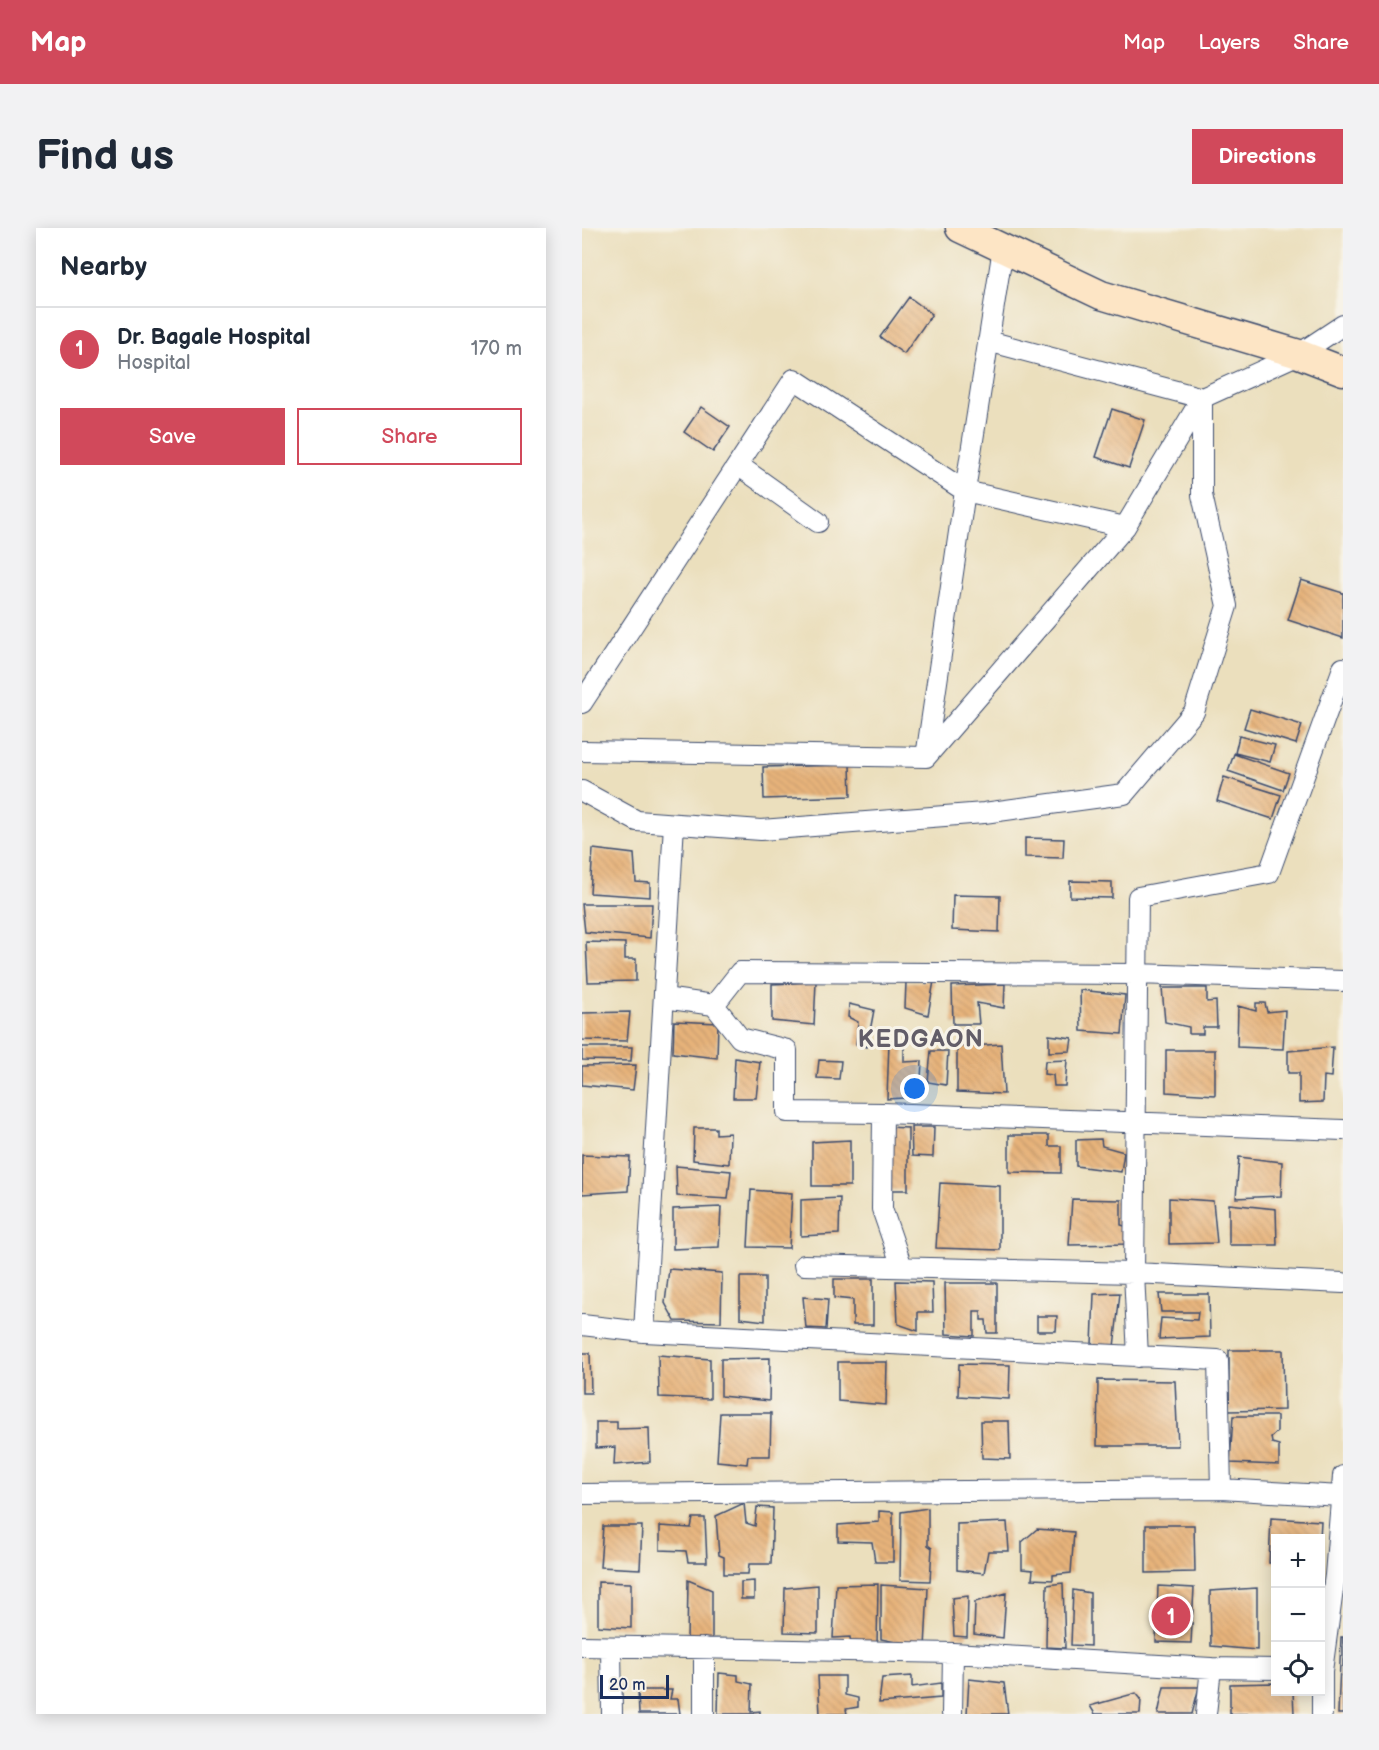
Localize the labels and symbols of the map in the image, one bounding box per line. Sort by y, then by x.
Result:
district label: KEDGAON [858,1025,984,1054]
your location [900,1074,929,1103]
pin: 1 [1152,1594,1190,1638]
scale bar [600,1672,669,1700]

